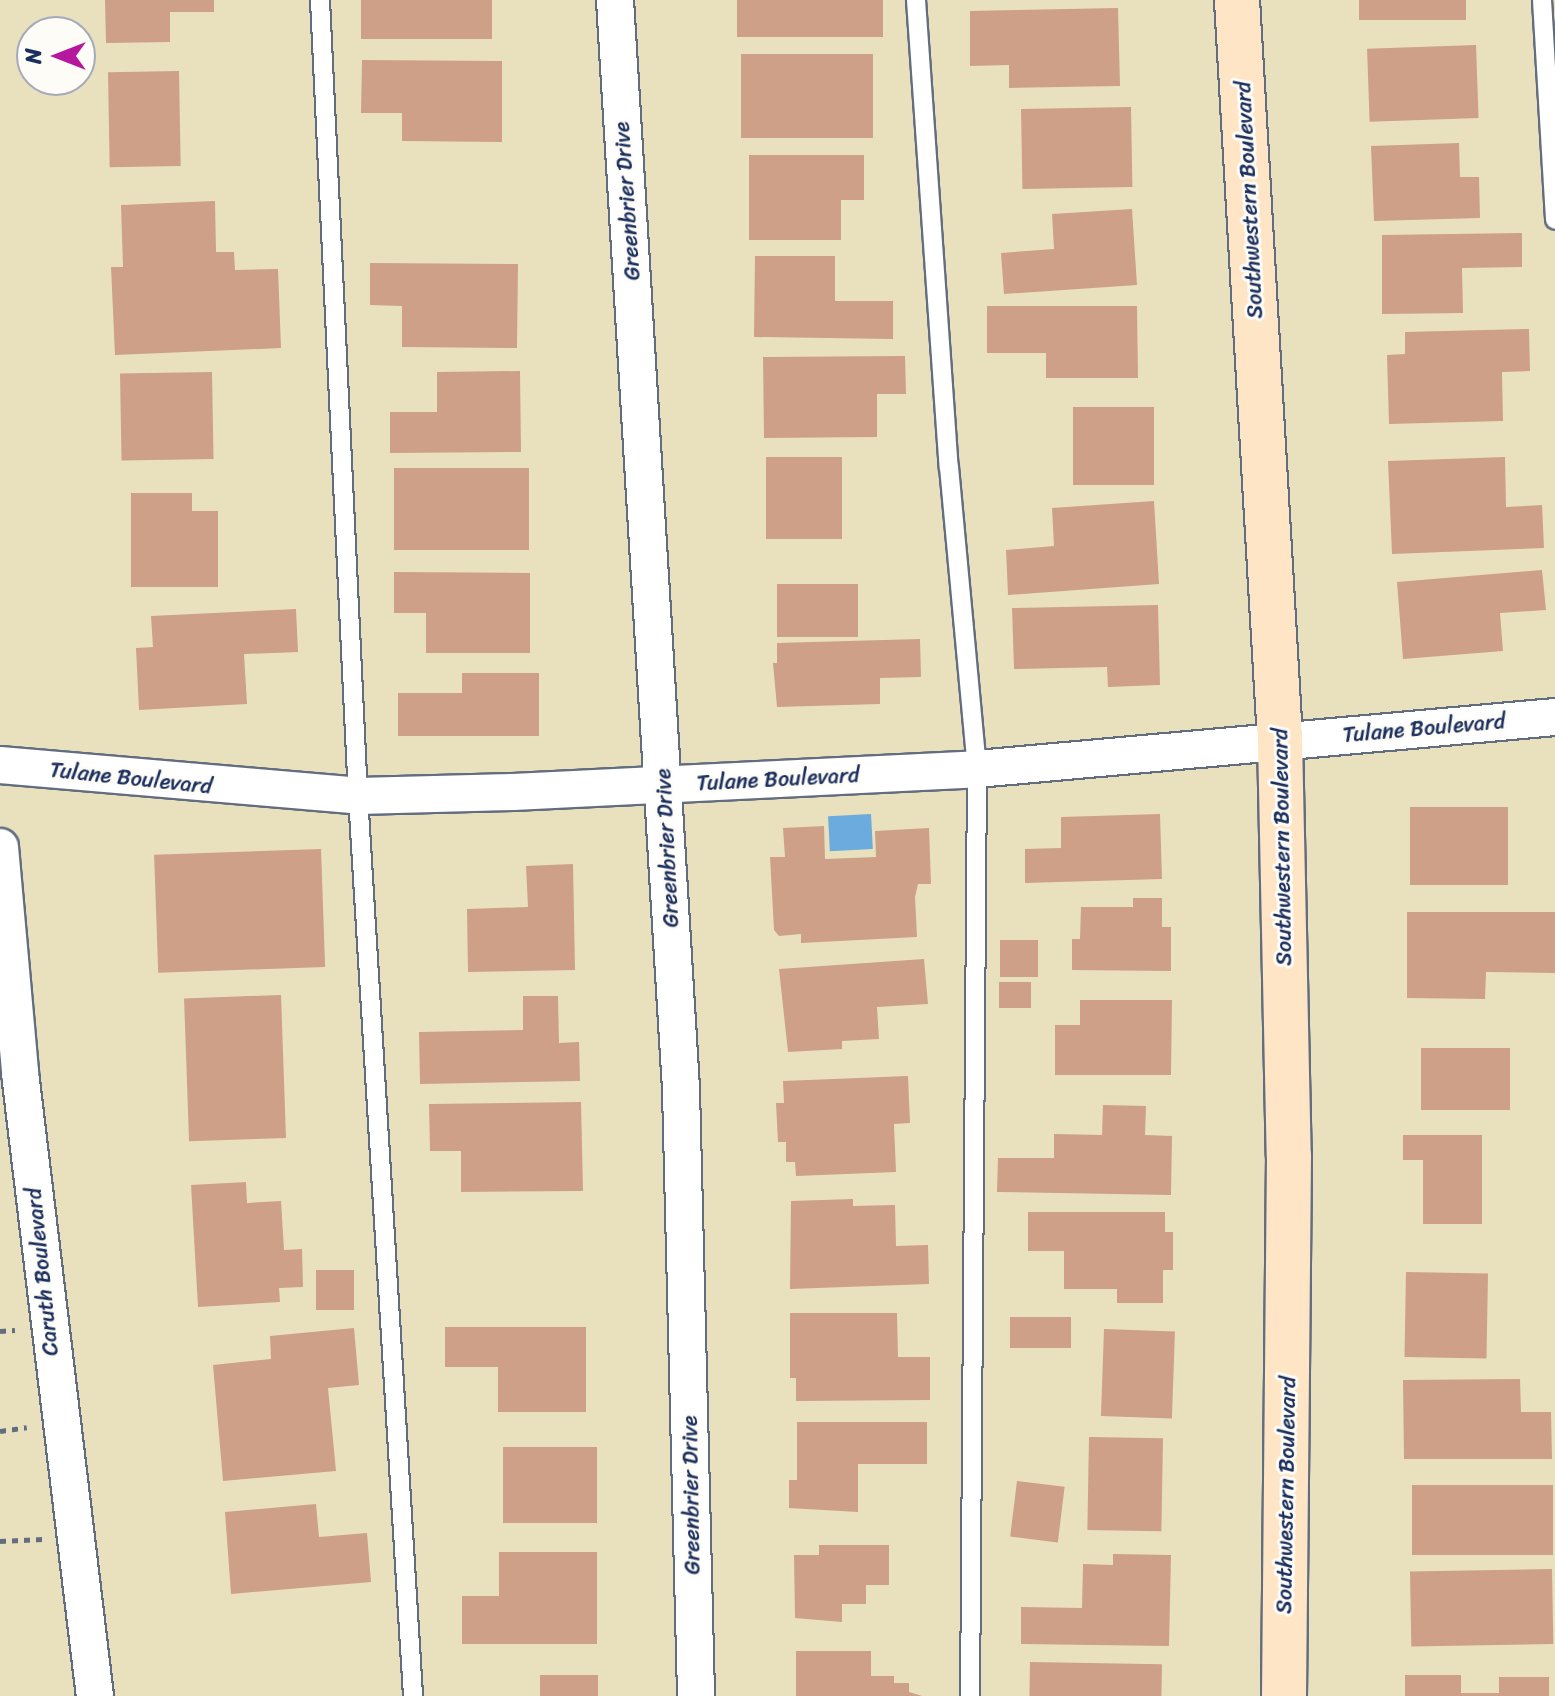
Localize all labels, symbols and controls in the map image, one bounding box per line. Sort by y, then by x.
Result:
north arrow [16,16,96,96]
text: N [14,48,53,64]
street label: Southwestern Boulevard [1230,81,1268,319]
street label: Greenbrier Drive [608,120,646,282]
street label: Tulane Boulevard [1342,708,1506,748]
street label: Southwestern Boulevard [1267,728,1297,966]
street label: Tulane Boulevard [48,756,214,800]
street label: Tulane Boulevard [696,762,860,796]
street label: Greenbrier Drive [650,767,684,929]
street label: Caruth Boulevard [20,1187,64,1357]
street label: Southwestern Boulevard [1271,1376,1301,1614]
street label: Greenbrier Drive [676,1415,706,1575]

